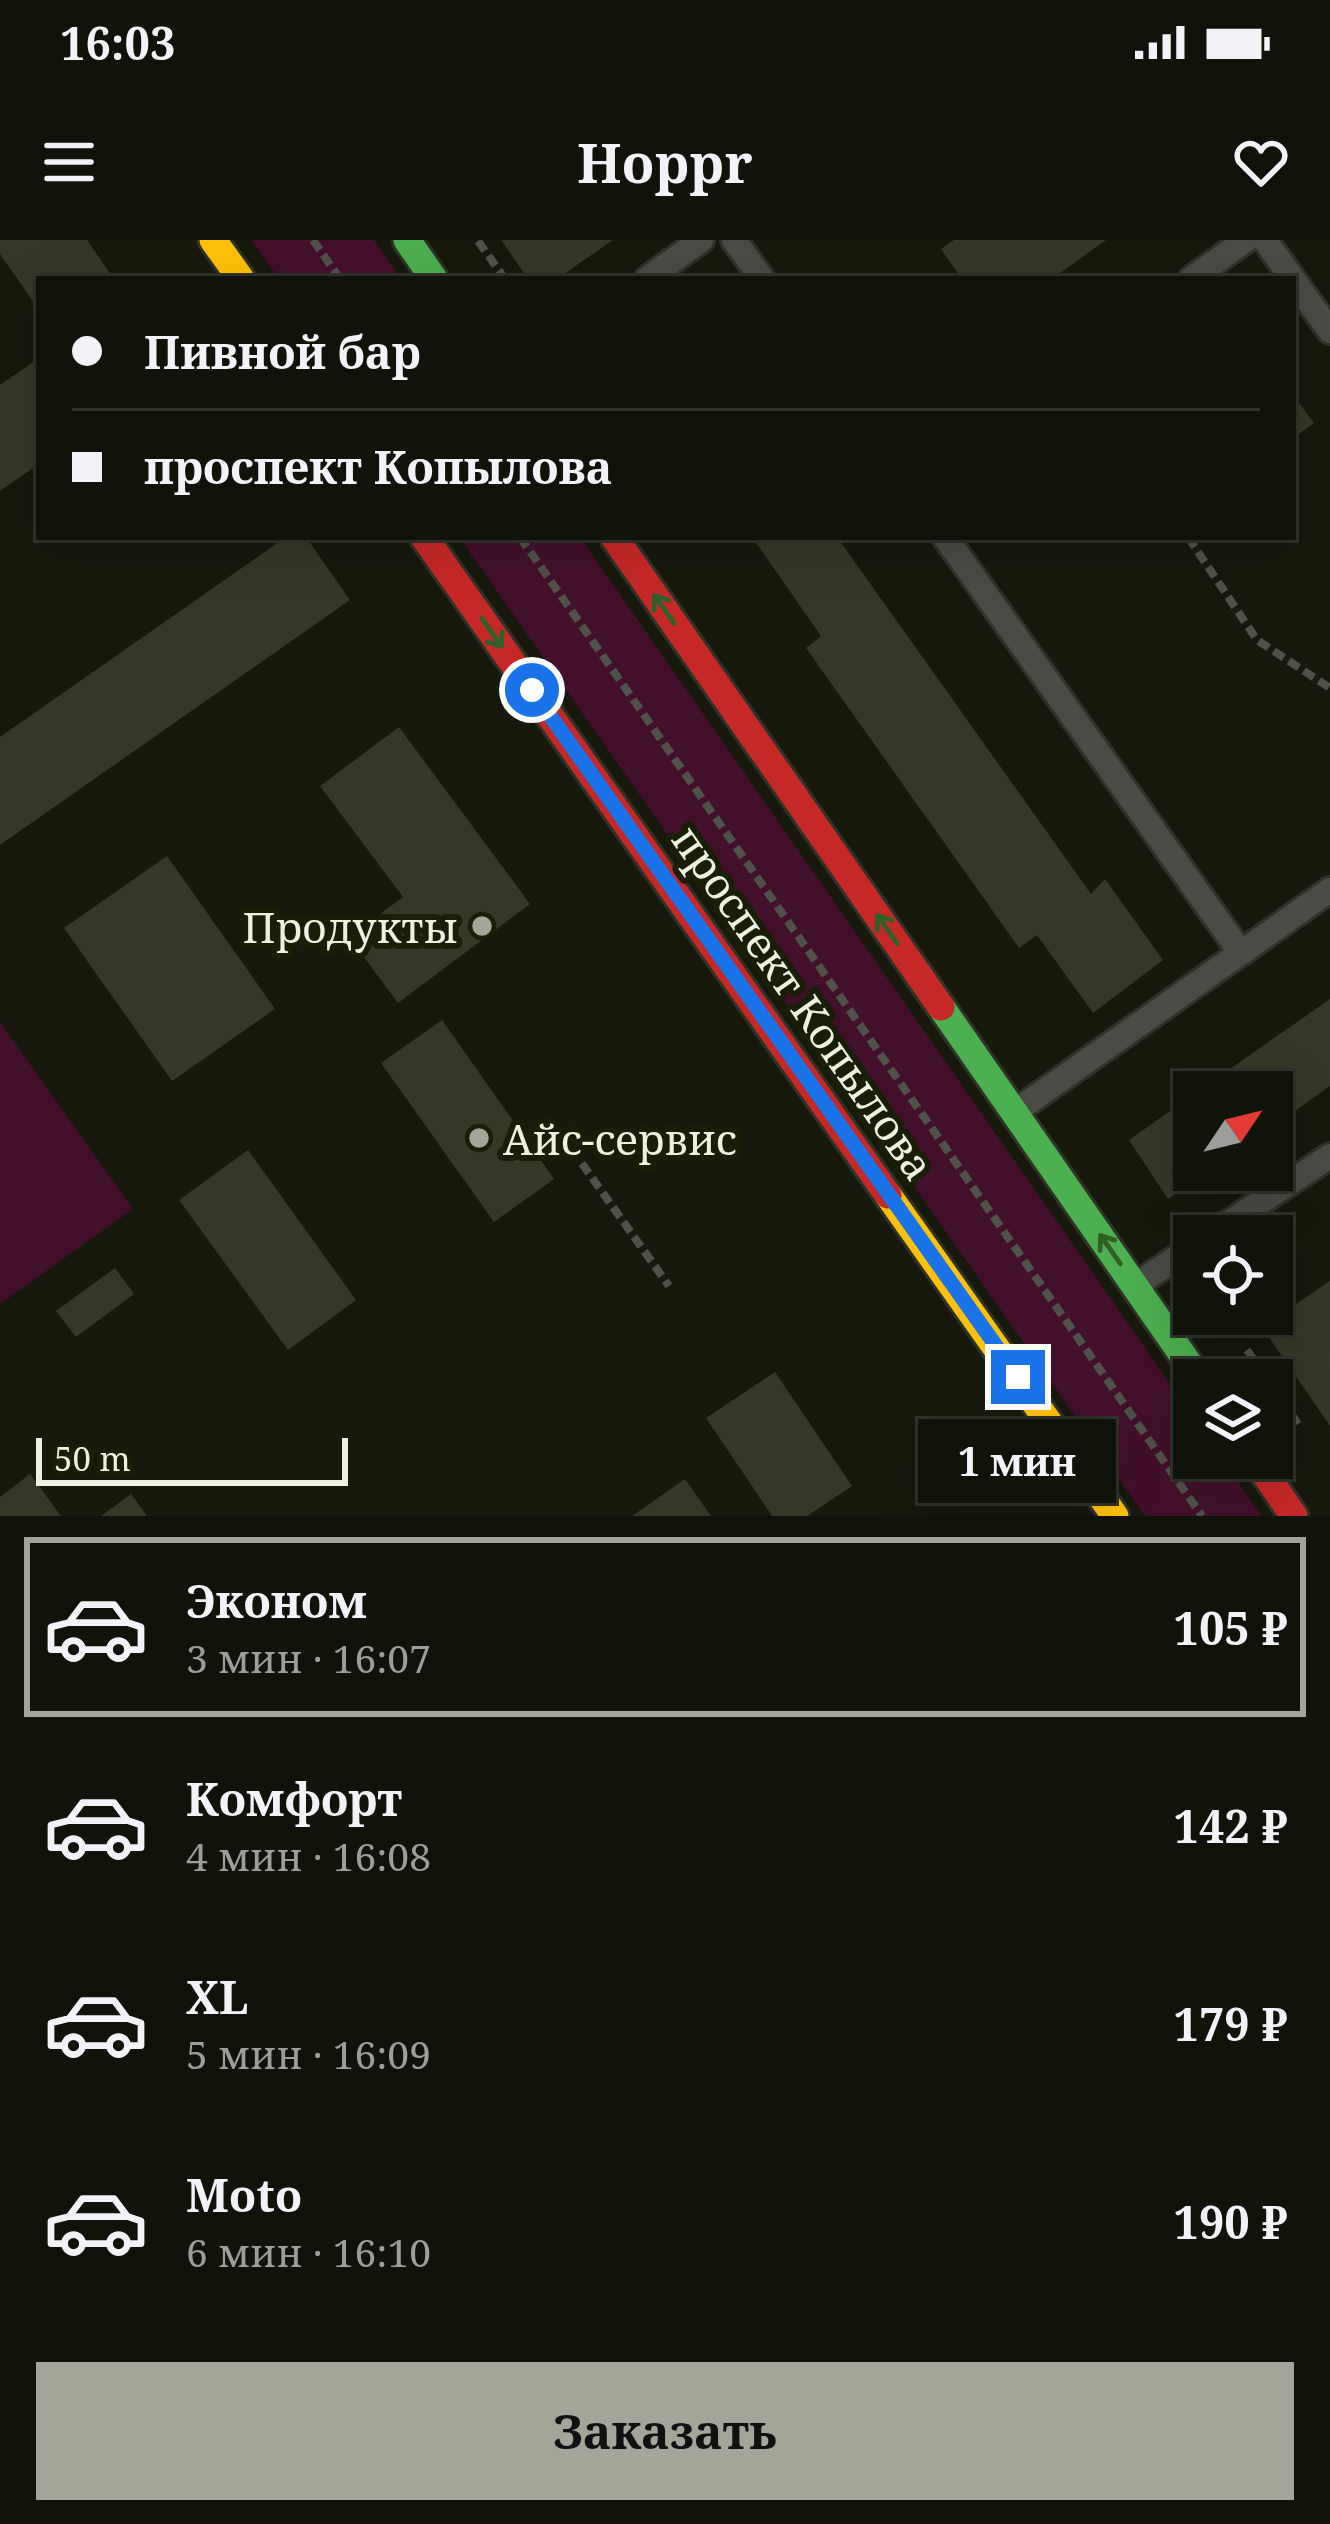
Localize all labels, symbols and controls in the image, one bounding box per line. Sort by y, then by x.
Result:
text: 16:03 [60,12,175,73]
text: Hoppr [577,125,753,199]
icon: menu [36,129,102,195]
icon: heart [1228,129,1294,195]
text: Пивной бар [144,321,421,382]
text: проспект Копылова [144,436,612,497]
one-way arrow [652,593,677,626]
one-way arrow [479,615,504,649]
route start [505,663,559,717]
street label: проспект Копылова [660,813,948,1191]
place label: Продукты [243,898,458,955]
marker: Продукты [469,913,495,939]
one-way arrow [875,913,900,946]
north arrow [1173,1071,1293,1191]
map controls [1173,1071,1293,1479]
place label: Айс-сервис [503,1110,737,1167]
marker: Айс-сервис [466,1125,492,1151]
button: locate [1173,1215,1293,1335]
one-way arrow [1098,1233,1123,1266]
route end [991,1350,1045,1404]
button: layers [1173,1359,1293,1479]
callout: 1 мин [919,1419,1117,1503]
scale bar [36,1432,348,1485]
text: 1 мин [958,1434,1076,1487]
text: 50 m [54,1436,131,1481]
text: Эконом [186,1570,367,1631]
icon: car [42,1573,150,1681]
text: 105 ₽ [1173,1597,1288,1658]
text: 3 мин · 16:07 [186,1631,431,1684]
text: Комфорт [186,1768,402,1829]
icon: car [42,1771,150,1879]
text: 142 ₽ [1173,1795,1288,1856]
text: 4 мин · 16:08 [186,1829,431,1882]
text: XL [186,1966,248,2027]
icon: car [42,1969,150,2077]
text: 179 ₽ [1173,1993,1288,2054]
text: 5 мин · 16:09 [186,2027,431,2080]
text: Moto [186,2164,302,2225]
icon: car [42,2167,150,2275]
text: 190 ₽ [1173,2191,1288,2252]
text: 6 мин · 16:10 [186,2225,431,2278]
button: Заказать [36,2362,1294,2500]

